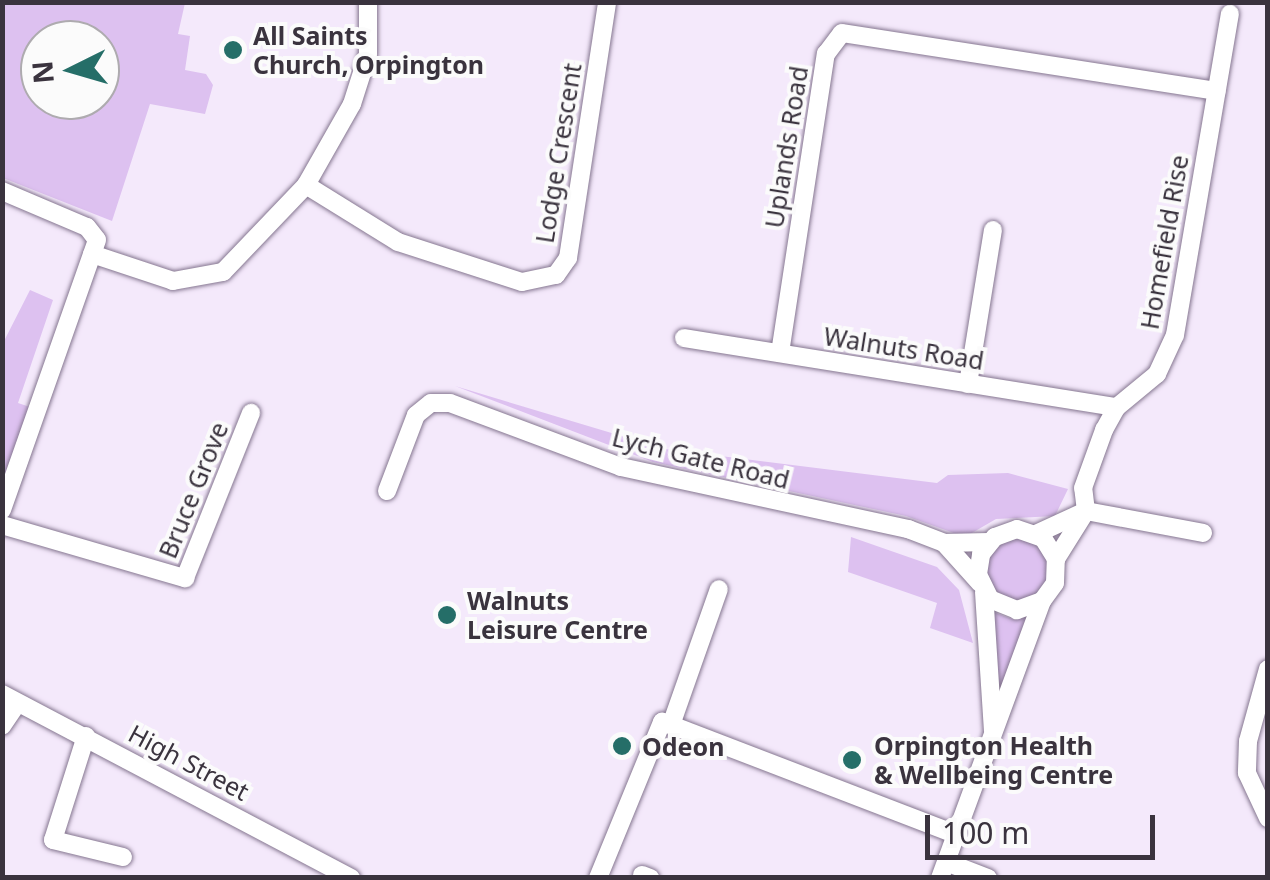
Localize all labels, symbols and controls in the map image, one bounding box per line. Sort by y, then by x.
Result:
north arrow [20,20,120,120]
place label: All Saints Church, Orpington [253,21,484,80]
marker: All Saints Church, Orpington [222,39,244,61]
text: N [22,59,62,85]
street label: Lodge Crescent [529,61,587,245]
street label: Uplands Road [758,64,814,230]
street label: Homefield Rise [1134,152,1194,332]
street label: Walnuts Road [822,321,986,375]
street label: Bruce Grove [152,418,234,562]
street label: Lych Gate Road [609,421,793,495]
place label: Walnuts Leisure Centre [467,586,648,645]
marker: Walnuts Leisure Centre [436,604,458,626]
street label: High Street [124,718,254,806]
place label: Odeon [642,731,724,761]
place label: Orpington Health & Wellbeing Centre [874,731,1113,790]
marker: Odeon [611,735,633,757]
marker: Orpington Health & Wellbeing Centre [839,747,865,773]
scale bar [930,795,1160,857]
text: 100 m [942,812,1029,853]

